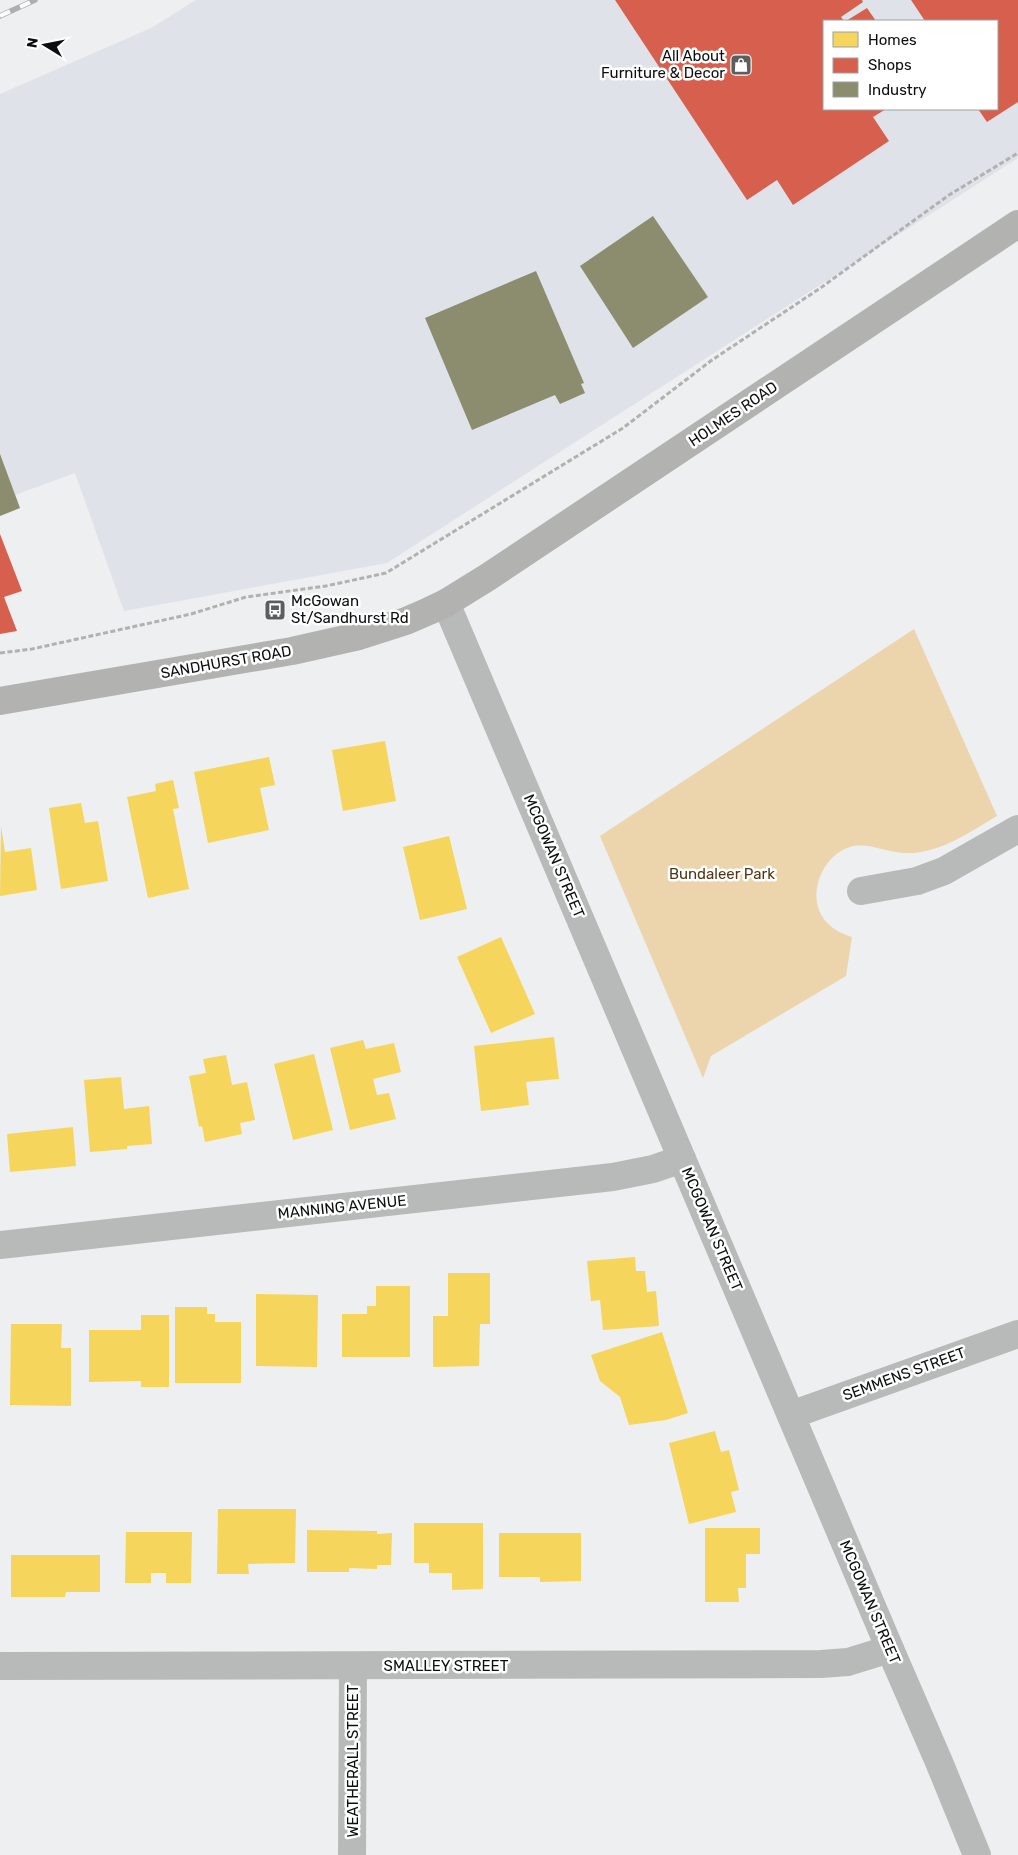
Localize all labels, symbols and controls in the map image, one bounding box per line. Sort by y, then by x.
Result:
north arrow [20,20,70,70]
legend [823,20,998,110]
text: Homes [868,31,917,49]
text: N [23,36,42,49]
place label: All About Furniture & Decor [601,47,725,82]
shop icon: All About Furniture & Decor [729,53,753,77]
text: Shops [868,56,912,74]
text: Industry [868,81,927,99]
street label: HOLMES ROAD [685,378,781,450]
place label: McGowan St/Sandhurst Rd [291,592,409,627]
bus stop icon: McGowan St/Sandhurst Rd [263,598,287,622]
street label: SANDHURST ROAD [159,642,293,682]
street label: MCGOWAN STREET [520,791,588,921]
park label: Bundaleer Park [669,865,775,883]
street label: MCGOWAN STREET [678,1164,746,1294]
street label: MANNING AVENUE [277,1191,407,1223]
street label: SEMMENS STREET [840,1343,968,1405]
street label: MCGOWAN STREET [836,1537,904,1667]
street label: SMALLEY STREET [384,1657,509,1675]
street label: WEATHERALL STREET [344,1684,362,1838]

